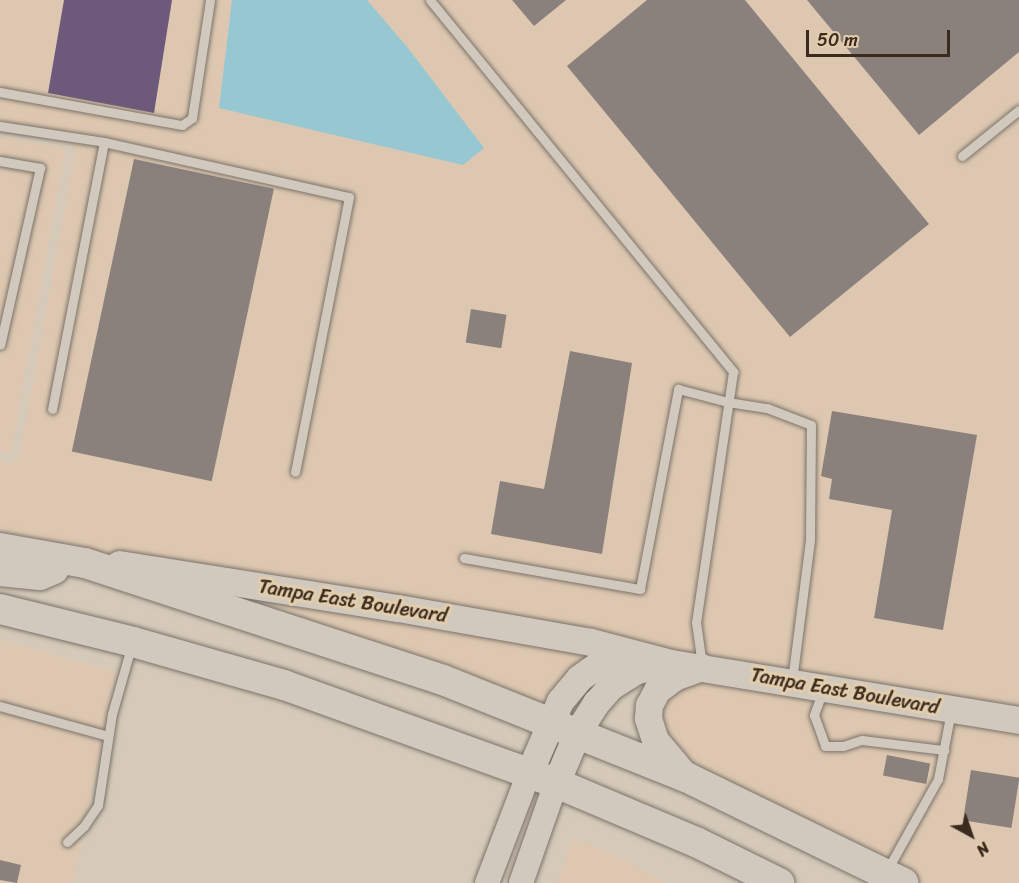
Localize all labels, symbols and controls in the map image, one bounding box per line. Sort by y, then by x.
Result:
scale bar [809,18,953,56]
text: 50 m [817,24,858,56]
street label: Tampa East Boulevard [256,574,450,628]
street label: Tampa East Boulevard [749,663,941,719]
north arrow [941,805,1001,865]
text: N [969,834,996,864]

